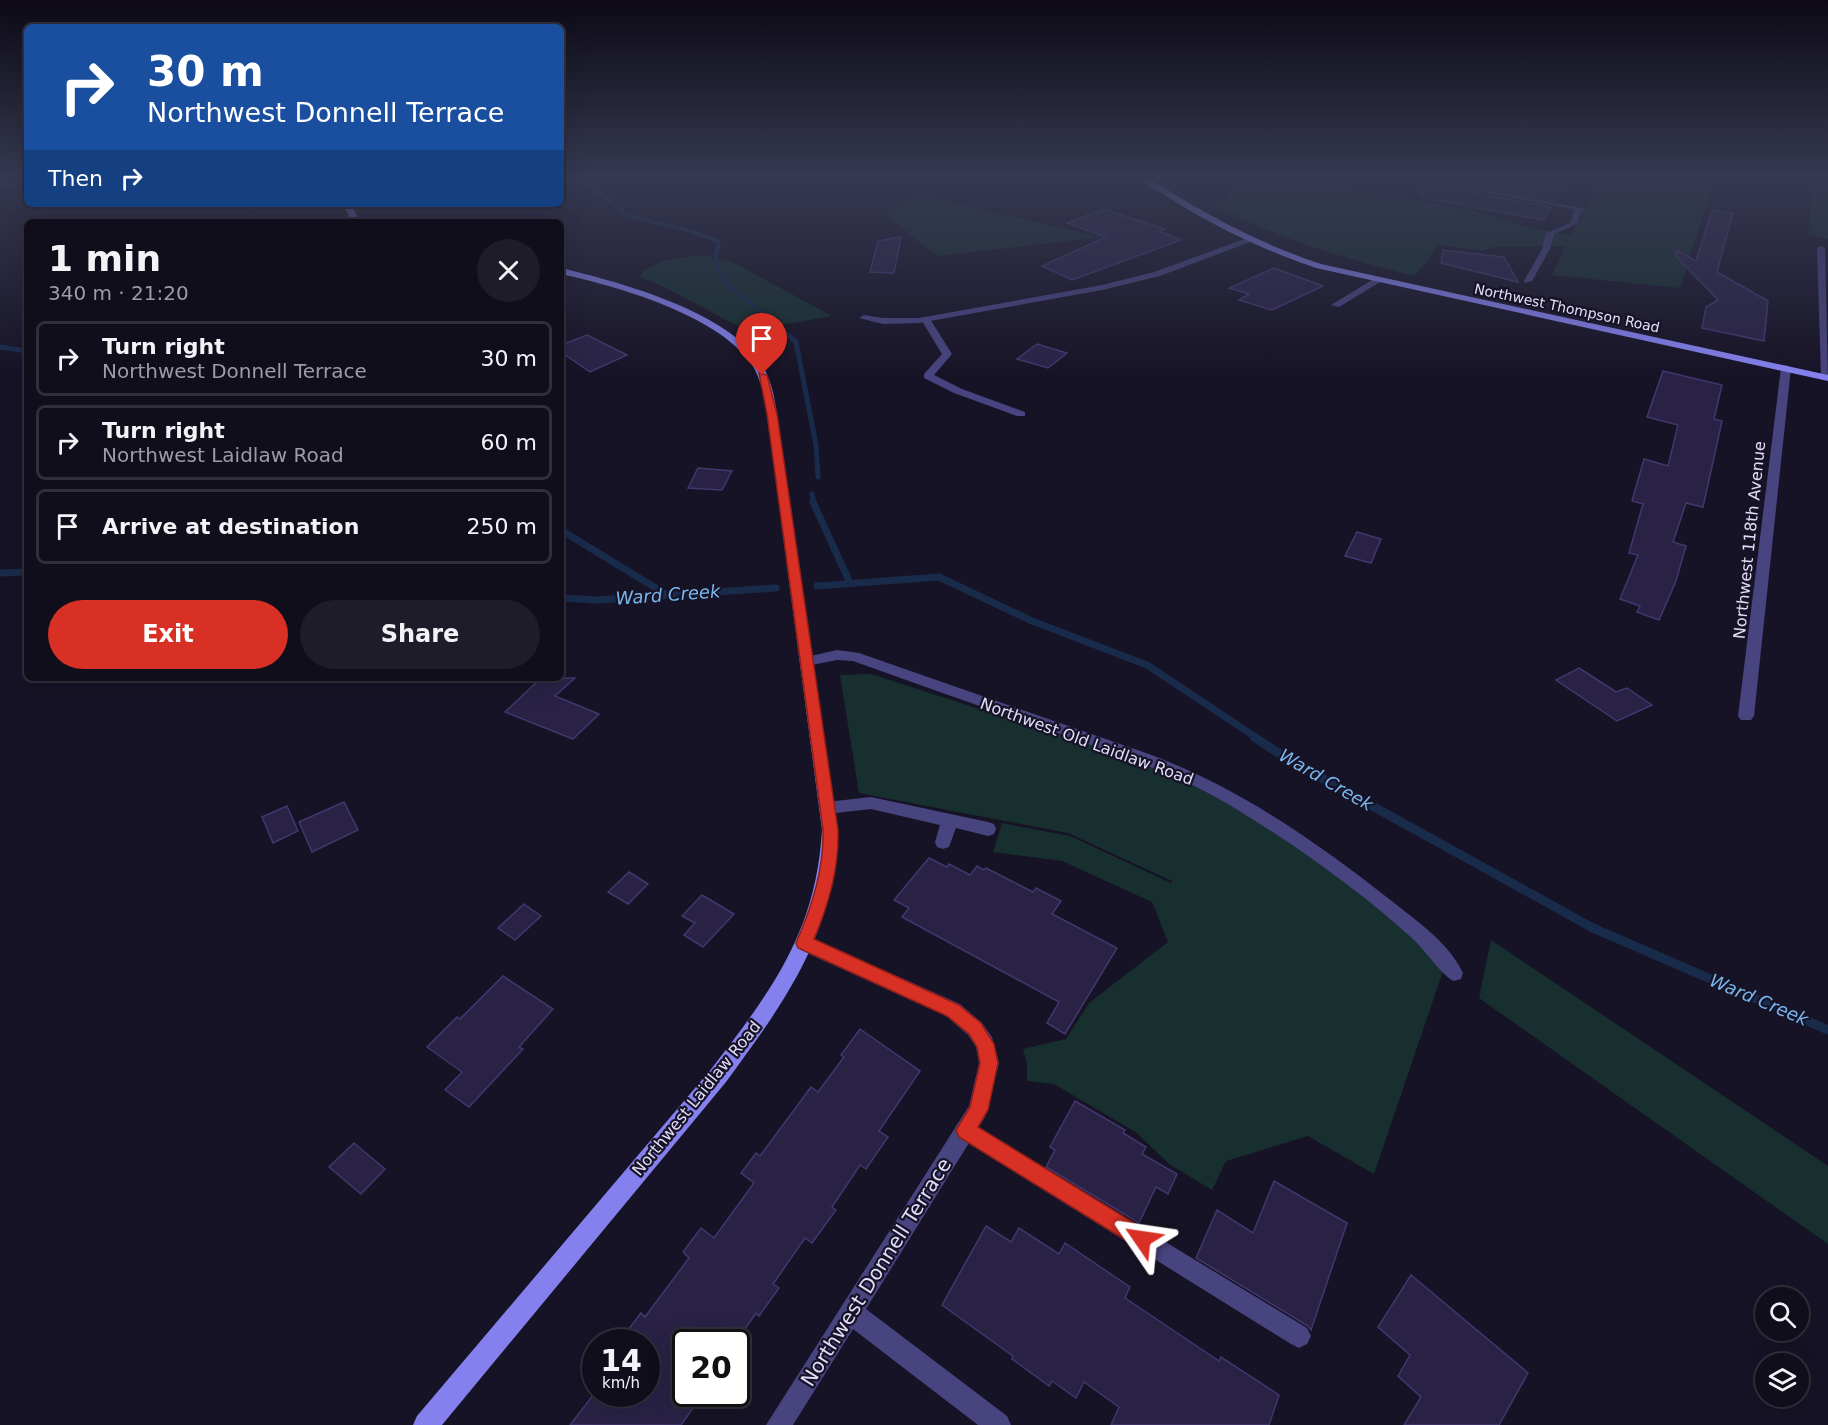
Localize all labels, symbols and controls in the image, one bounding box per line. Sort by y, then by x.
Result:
text: 30 m [147,47,264,96]
icon: right [48,48,126,126]
text: Northwest Donnell Terrace [147,97,504,128]
icon: right [115,162,148,195]
text: Then [48,166,103,191]
text: 1 min [48,238,161,279]
button: close [477,239,540,302]
street label: Northwest Thompson Road [1473,280,1661,336]
text: 340 m · 21:20 [48,281,189,305]
pin [736,313,787,375]
icon: arrive [745,322,778,355]
text: Turn right [102,334,225,359]
icon: right [51,342,84,375]
text: 30 m [481,346,537,371]
text: Northwest Donnell Terrace [102,359,367,383]
text: Turn right [102,418,225,443]
icon: right [51,426,84,459]
text: 60 m [481,430,537,455]
street label: Northwest 118th Avenue [1730,440,1769,640]
text: Northwest Laidlaw Road [102,443,344,467]
icon: arrive [51,510,84,543]
text: Arrive at destination [102,514,359,539]
text: 250 m [467,514,537,539]
water label: Ward Creek [615,580,723,609]
button: Exit [48,600,288,669]
button: Share [300,600,540,669]
street label: Northwest Old Laidlaw Road [978,694,1196,789]
water label: Ward Creek [1276,744,1378,816]
water label: Ward Creek [1707,969,1813,1030]
street label: Northwest Laidlaw Road [628,1017,765,1179]
street label: Northwest Donnell Terrace [796,1153,956,1391]
position arrow [1110,1207,1174,1271]
map controls [1755,1287,1809,1407]
button: search [1755,1287,1809,1341]
speed limit sign: 20 [672,1329,750,1407]
text: 14 [600,1343,642,1378]
button: layers [1755,1353,1809,1407]
text: km/h [602,1374,640,1392]

